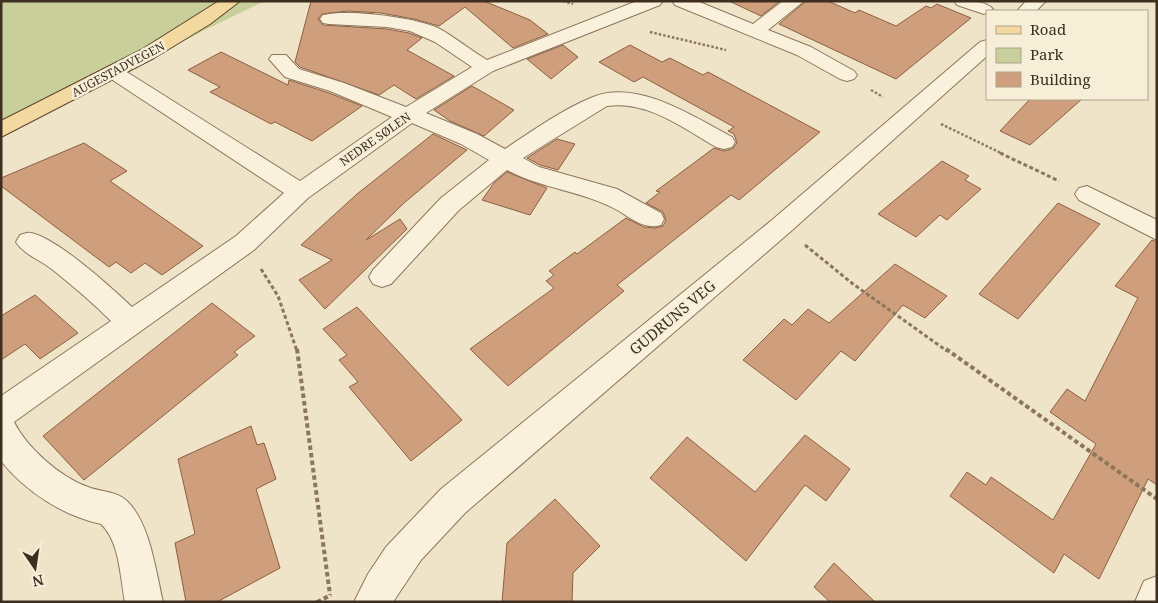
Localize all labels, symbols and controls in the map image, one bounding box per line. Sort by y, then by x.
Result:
legend [986,10,1148,100]
text: Road [1030,19,1066,39]
street label: AUGESTADVEGEN [68,37,168,101]
text: Park [1030,44,1064,64]
text: Building [1030,69,1091,89]
street label: NEDRE SØLEN [336,108,414,170]
street label: GUDRUNS VEG [625,275,719,359]
north arrow [10,543,60,593]
text: N [31,571,46,592]

